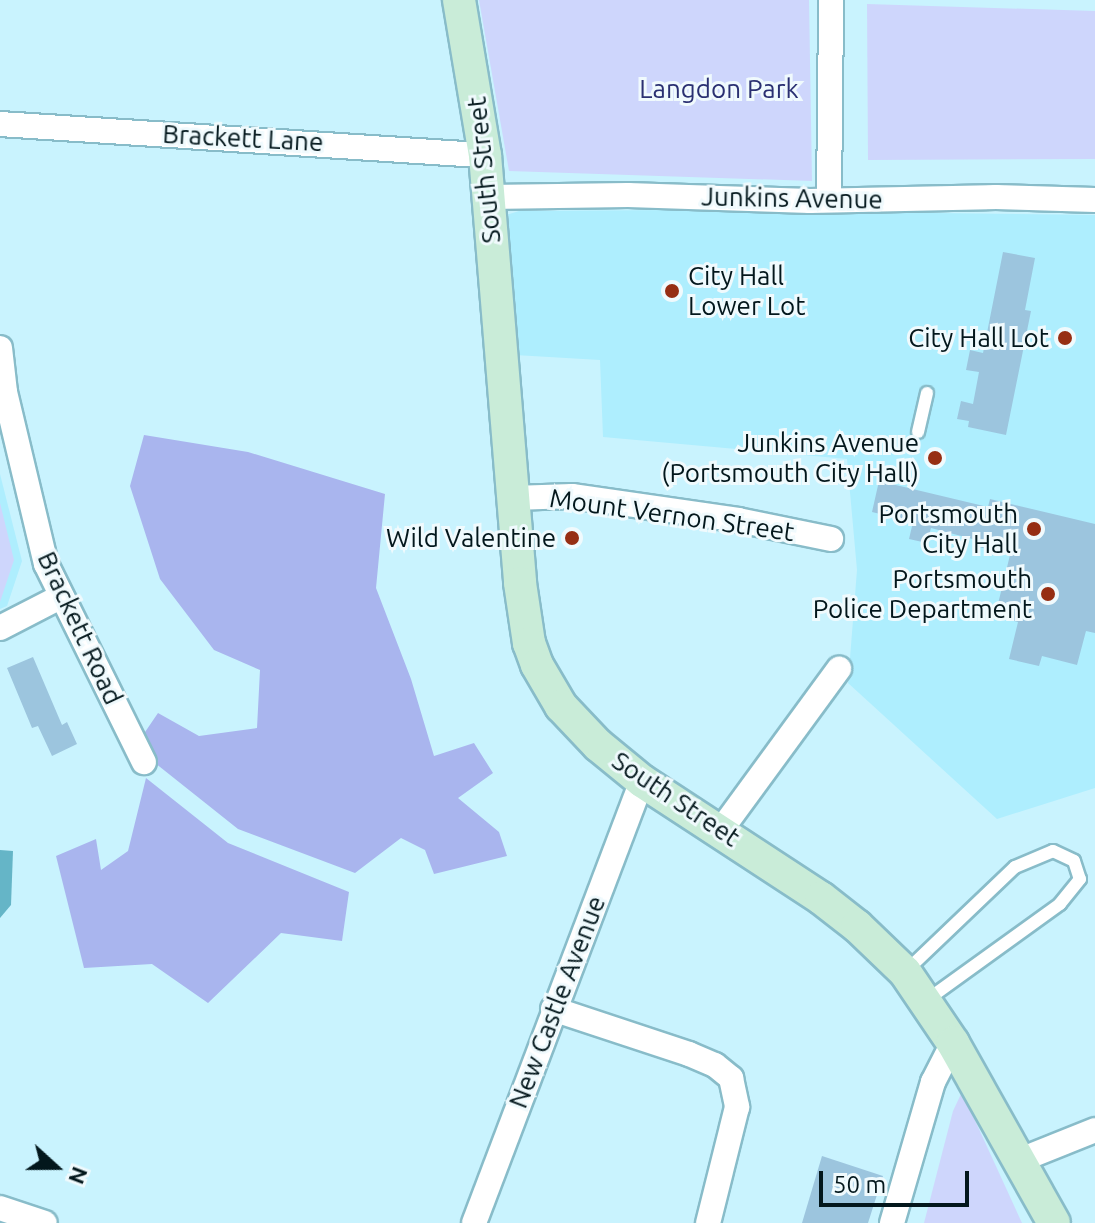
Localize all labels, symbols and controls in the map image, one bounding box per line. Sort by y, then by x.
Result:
park label: Langdon Park [639,73,799,105]
street label: South Street [461,95,507,245]
street label: Brackett Lane [162,118,324,158]
street label: Junkins Avenue [701,181,883,215]
place label: City Hall Lower Lot [688,260,805,322]
marker: City Hall Lower Lot [663,282,681,300]
place label: City Hall Lot [908,322,1049,354]
marker: City Hall Lot [1056,329,1074,347]
place label: Junkins Avenue (Portsmouth City Hall) [661,427,919,488]
marker: Junkins Avenue (Portsmouth City Hall) [926,449,944,467]
street label: Mount Vernon Street [548,482,796,548]
place label: Portsmouth City Hall [879,498,1018,560]
marker: Portsmouth City Hall [1025,520,1043,538]
place label: Wild Valentine [386,522,556,554]
marker: Wild Valentine [563,529,581,547]
street label: Brackett Road [31,547,129,709]
place label: Portsmouth Police Department [813,563,1032,624]
marker: Portsmouth Police Department [1039,585,1057,603]
street label: South Street [606,745,746,853]
street label: New Castle Avenue [502,892,612,1112]
north arrow [16,1127,96,1207]
scale bar [823,1155,973,1205]
text: N [64,1164,93,1188]
text: 50 m [833,1171,886,1198]

